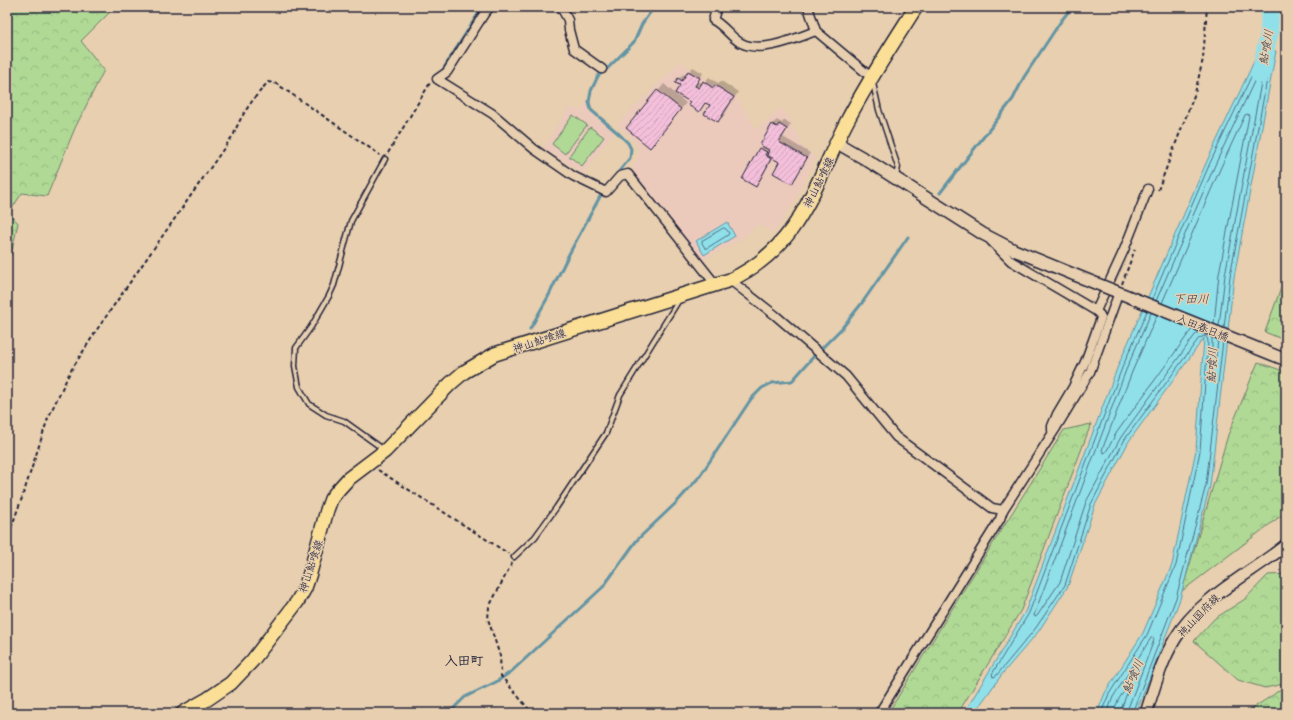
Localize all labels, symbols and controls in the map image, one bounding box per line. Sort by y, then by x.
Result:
water label: 鮎喰川 [1254,28,1276,66]
street label: 神山鮎喰線 [799,154,837,210]
water label: 下田川 [1173,290,1209,306]
street label: 入田春日橋 [1175,310,1231,344]
street label: 神山鮎喰線 [511,324,567,356]
water label: 鮎喰川 [1202,347,1220,383]
street label: 神山鮎喰線 [294,538,326,594]
street label: 神山国府線 [1174,590,1222,640]
district label: 入田町 [444,651,484,668]
water label: 鮎喰川 [1118,656,1146,696]

